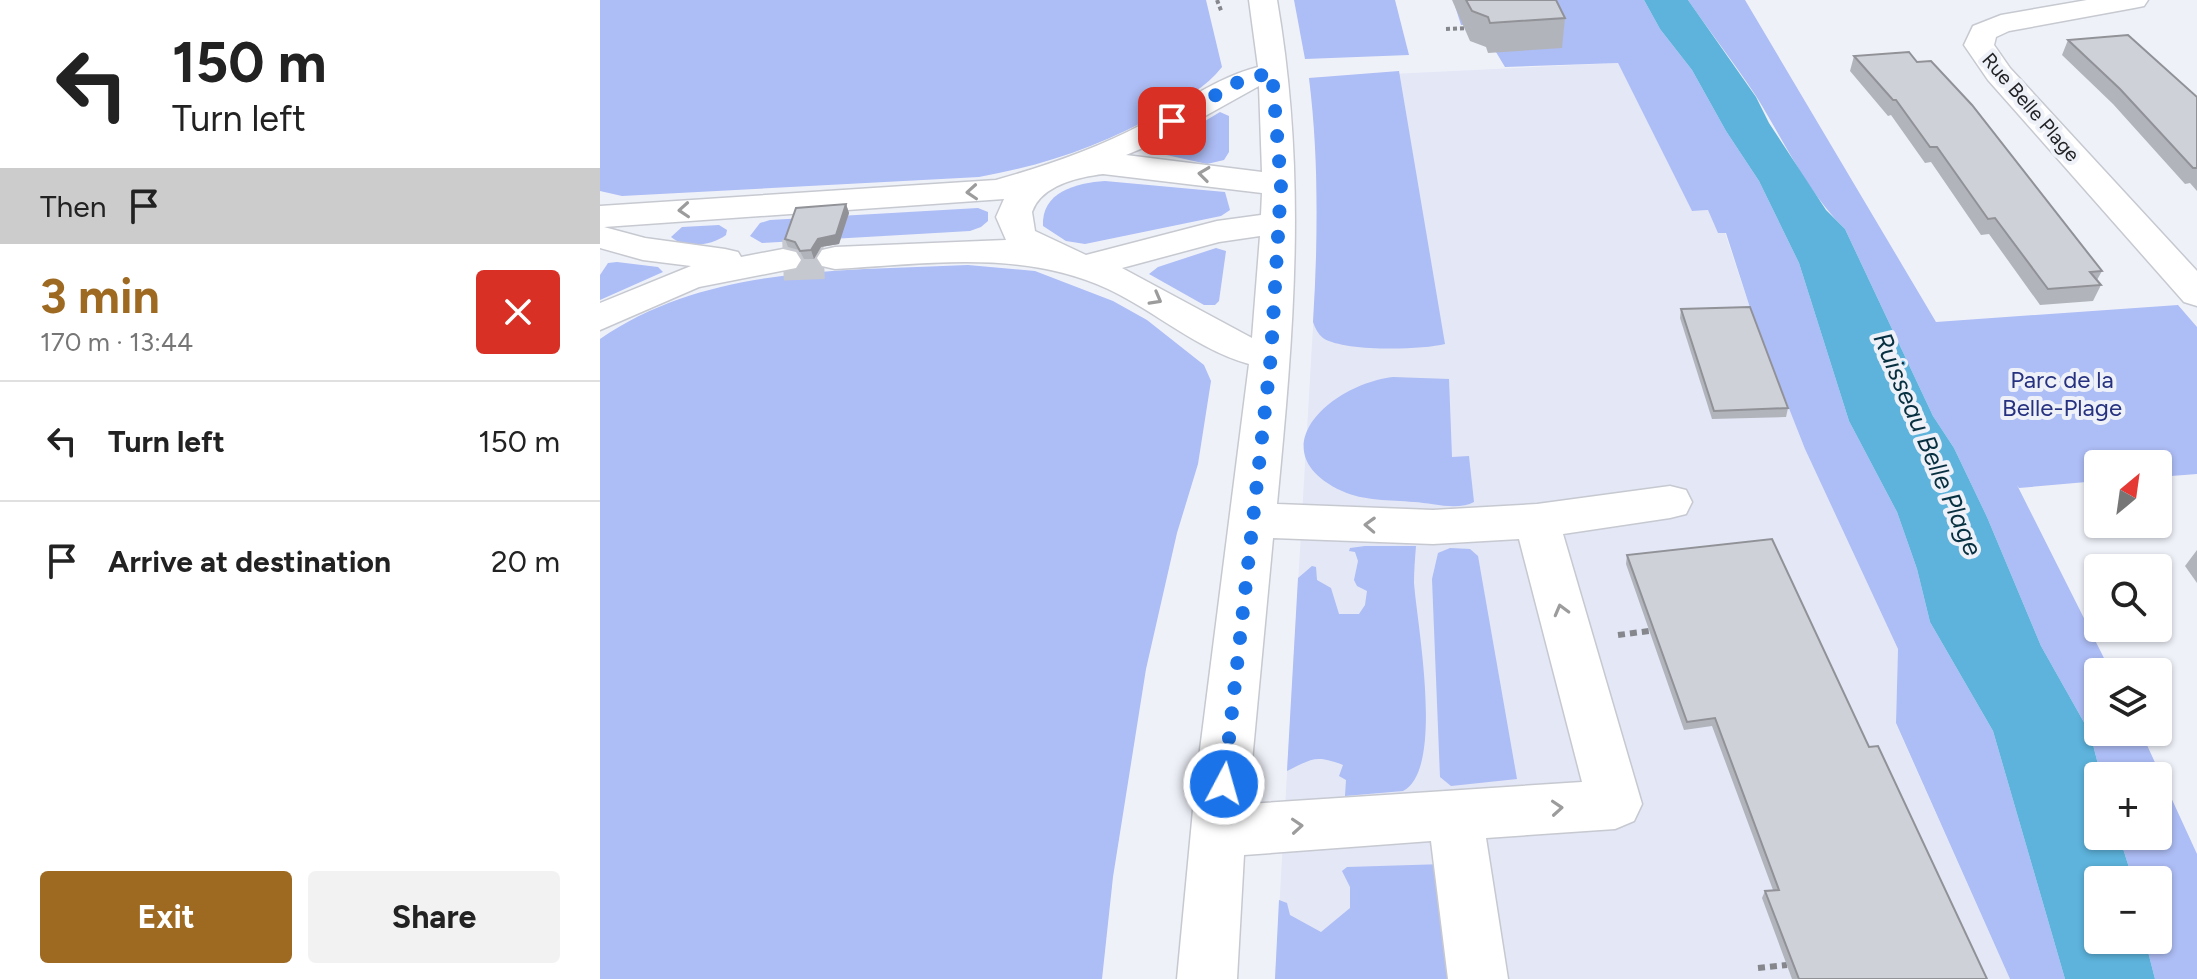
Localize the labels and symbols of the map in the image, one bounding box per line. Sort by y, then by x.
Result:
street label: Rue Belle Plage [1977,48,2085,166]
pin [1138,87,1206,155]
one-way arrow [1197,166,1210,183]
one-way arrow [965,183,978,200]
one-way arrow [677,201,690,218]
one-way arrow [1148,290,1162,305]
water label: Ruisseau Belle Plage [1866,328,1990,560]
park label: Parc de la Belle-Plage [2002,365,2122,422]
north arrow [2084,450,2172,538]
one-way arrow [1363,517,1376,534]
one-way arrow [1554,603,1571,617]
position arrow [1182,742,1266,826]
one-way arrow [1550,800,1563,817]
one-way arrow [1291,818,1304,835]

